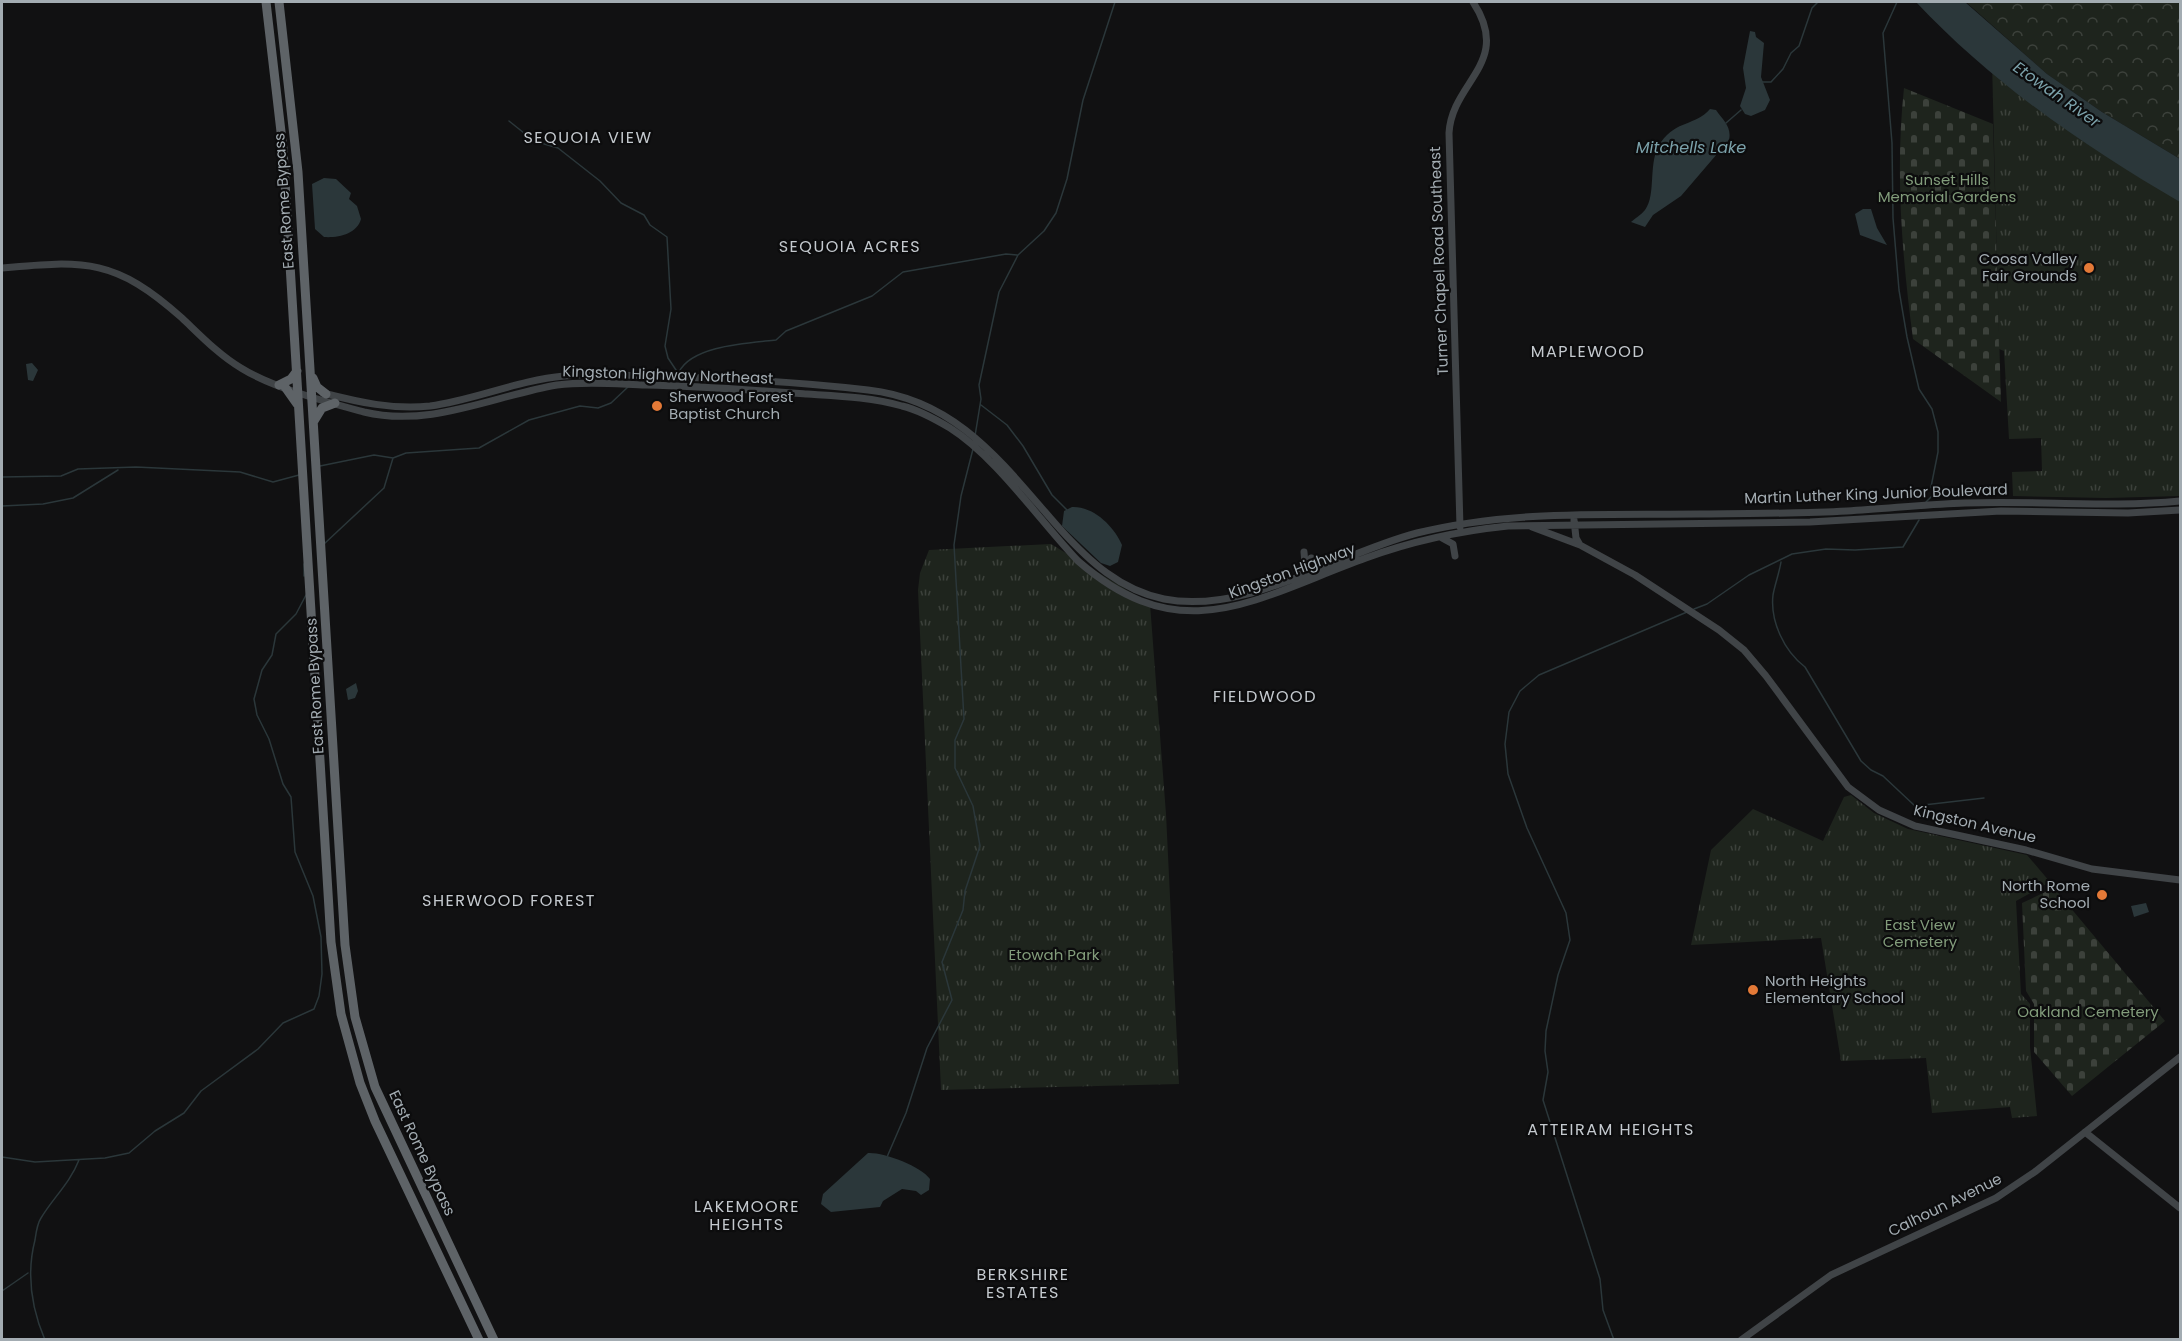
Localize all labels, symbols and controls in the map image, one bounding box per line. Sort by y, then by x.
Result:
water label: Etowah River [2008,56,2106,134]
district label: SEQUOIA VIEW [523,126,653,149]
street label: East Rome Bypass [268,132,299,270]
water label: Mitchells Lake [1636,136,1746,159]
street label: Turner Chapel Road Southeast [1424,146,1453,376]
park label: Sunset Hills Memorial Gardens [1878,169,2016,207]
district label: SEQUOIA ACRES [779,235,921,258]
place label: Coosa Valley Fair Grounds [1979,248,2078,286]
marker: Coosa Valley Fair Grounds [2082,261,2096,275]
district label: MAPLEWOOD [1531,340,1645,363]
street label: Kingston Highway Northeast [562,360,774,389]
place label: Sherwood Forest Baptist Church [669,386,793,424]
marker: Sherwood Forest Baptist Church [650,399,664,413]
street label: Martin Luther King Junior Boulevard [1744,478,2008,509]
street label: Kingston Highway [1225,538,1359,603]
street label: East Rome Bypass [300,617,329,755]
district label: FIELDWOOD [1213,685,1317,708]
street label: Kingston Avenue [1912,799,2038,848]
place label: North Rome School [2002,875,2090,913]
marker: North Rome School [2095,888,2109,902]
district label: SHERWOOD FOREST [422,889,596,912]
park label: East View Cemetery [1883,914,1958,952]
park label: Etowah Park [1009,944,1100,965]
place label: North Heights Elementary School [1765,970,1904,1008]
marker: North Heights Elementary School [1746,983,1760,997]
park label: Oakland Cemetery [2017,1001,2159,1022]
street label: East Rome Bypass [384,1087,461,1219]
district label: ATTEIRAM HEIGHTS [1527,1118,1695,1141]
street label: Calhoun Avenue [1884,1168,2005,1241]
district label: LAKEMOORE HEIGHTS [694,1195,800,1236]
district label: BERKSHIRE ESTATES [976,1263,1070,1304]

